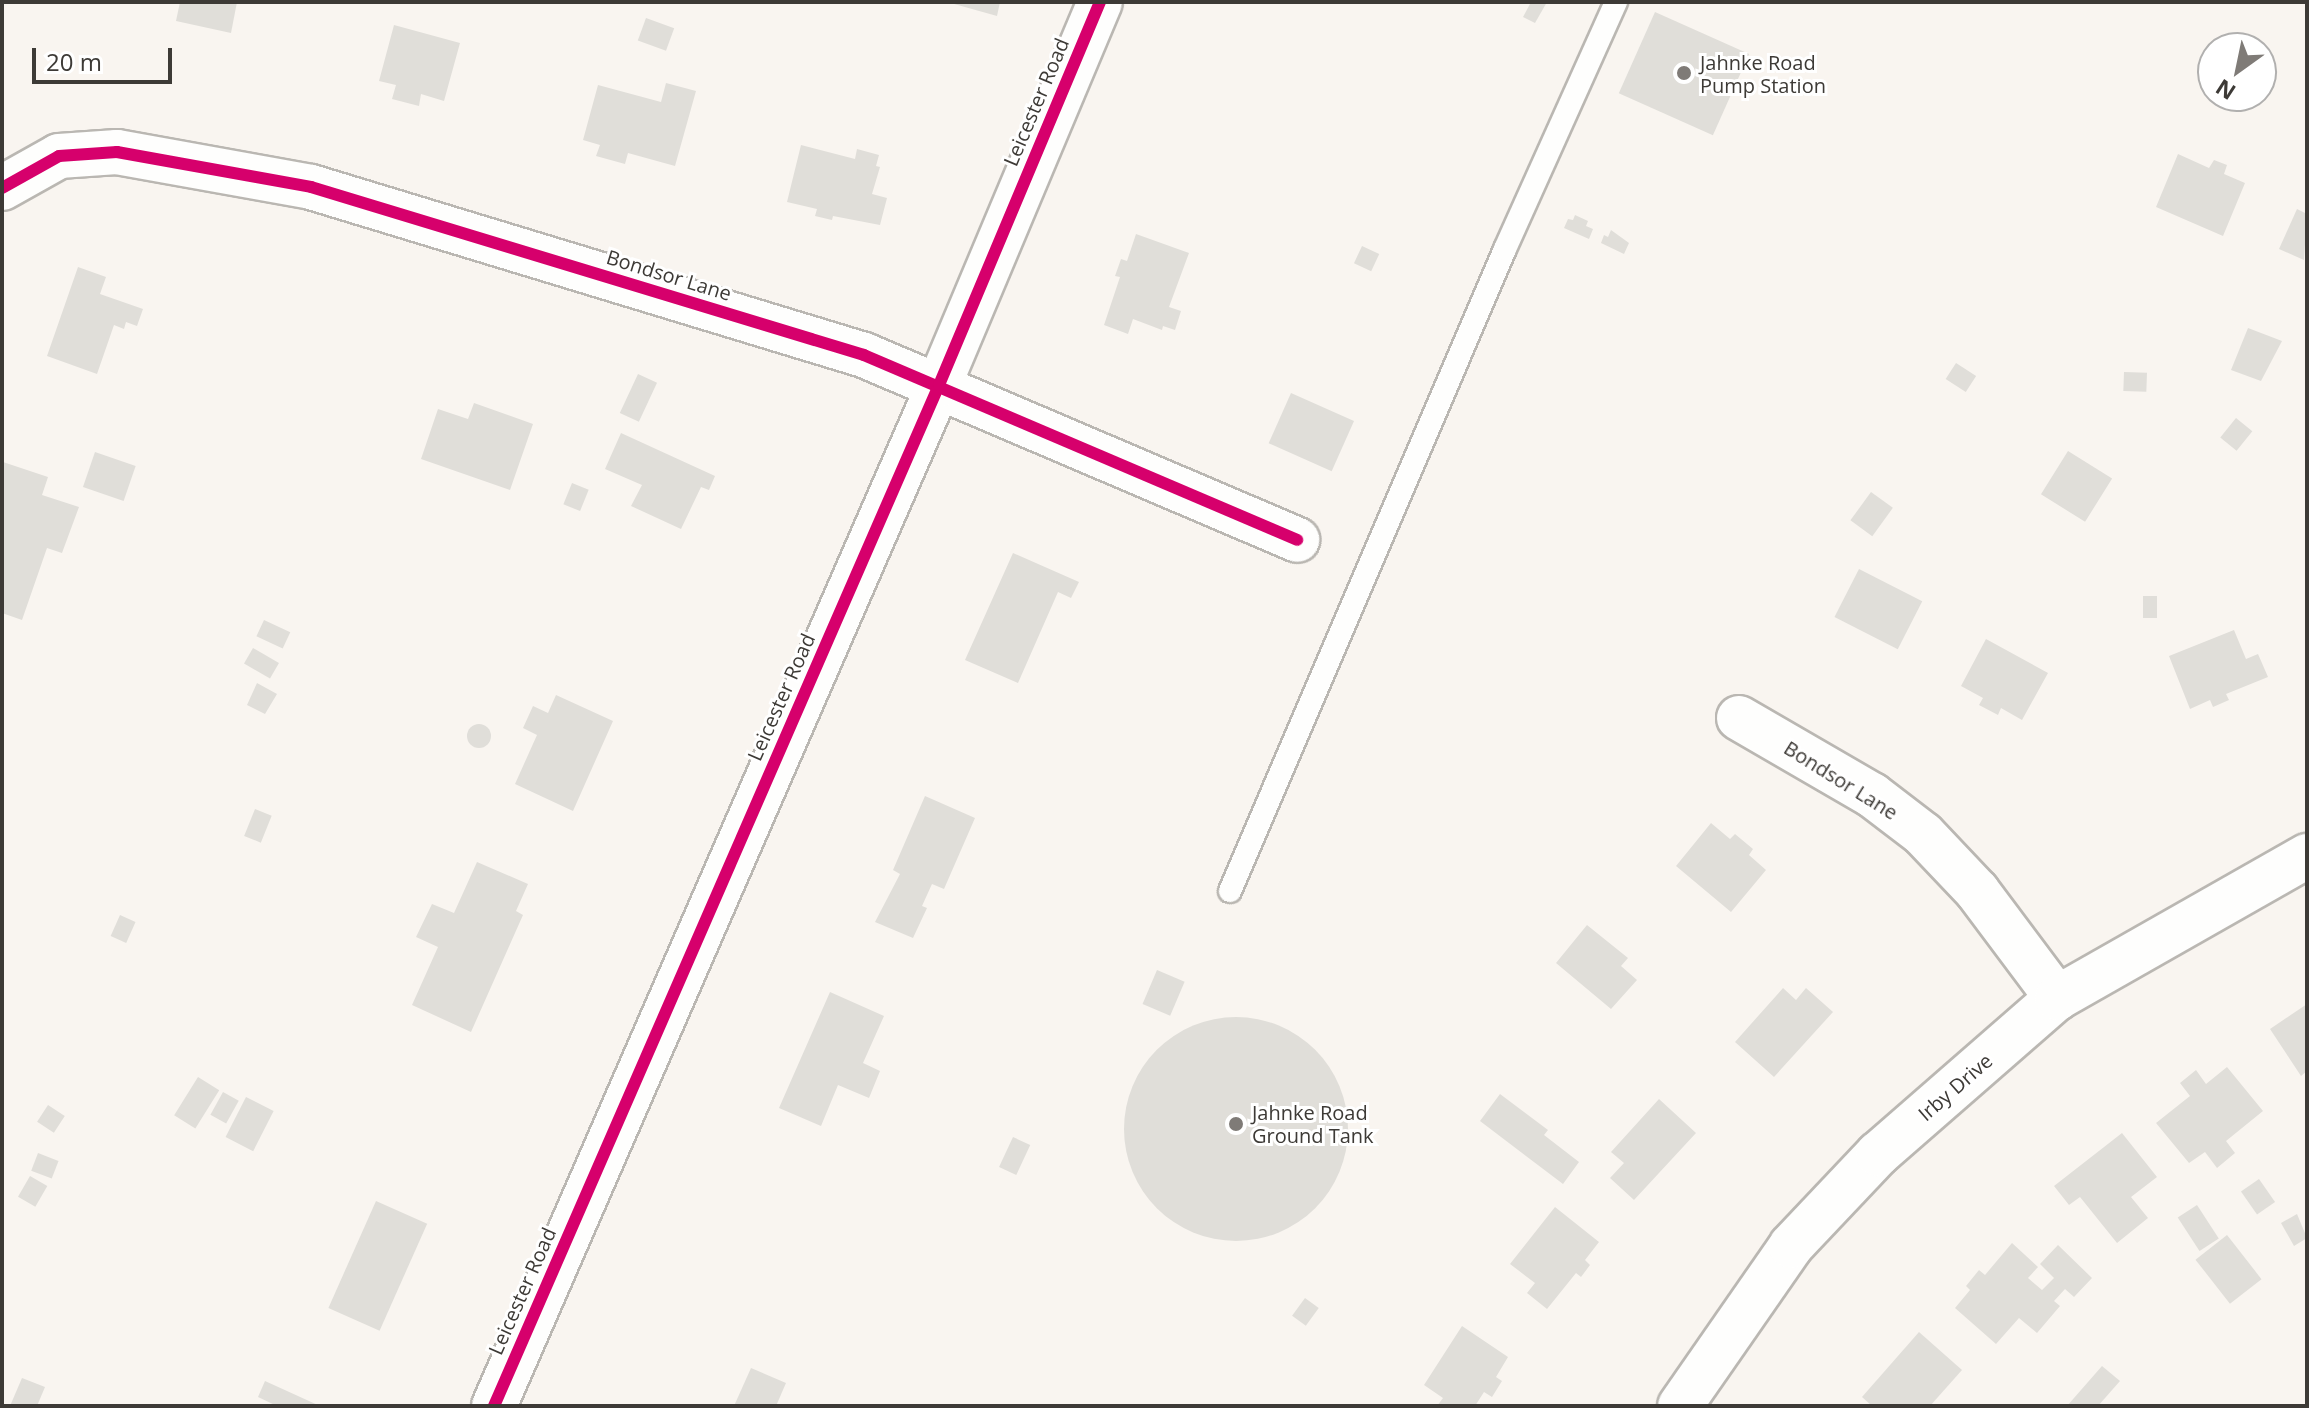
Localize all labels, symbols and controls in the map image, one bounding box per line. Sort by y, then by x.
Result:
scale bar [36,32,176,82]
north arrow [2197,32,2277,112]
street label: Leicester Road [998,34,1074,170]
text: 20 m [46,45,102,78]
place label: Jahnke Road Pump Station [1700,50,1826,97]
marker: Jahnke Road Pump Station [1675,64,1693,82]
text: N [2209,73,2241,108]
street label: Bondsor Lane [604,245,734,305]
street label: Leicester Road [742,630,820,764]
street label: Bondsor Lane [1780,736,1902,824]
street label: Irby Drive [1913,1048,1997,1126]
place label: Jahnke Road Ground Tank [1252,1100,1374,1147]
marker: Jahnke Road Ground Tank [1227,1115,1245,1133]
street label: Leicester Road [483,1224,561,1358]

